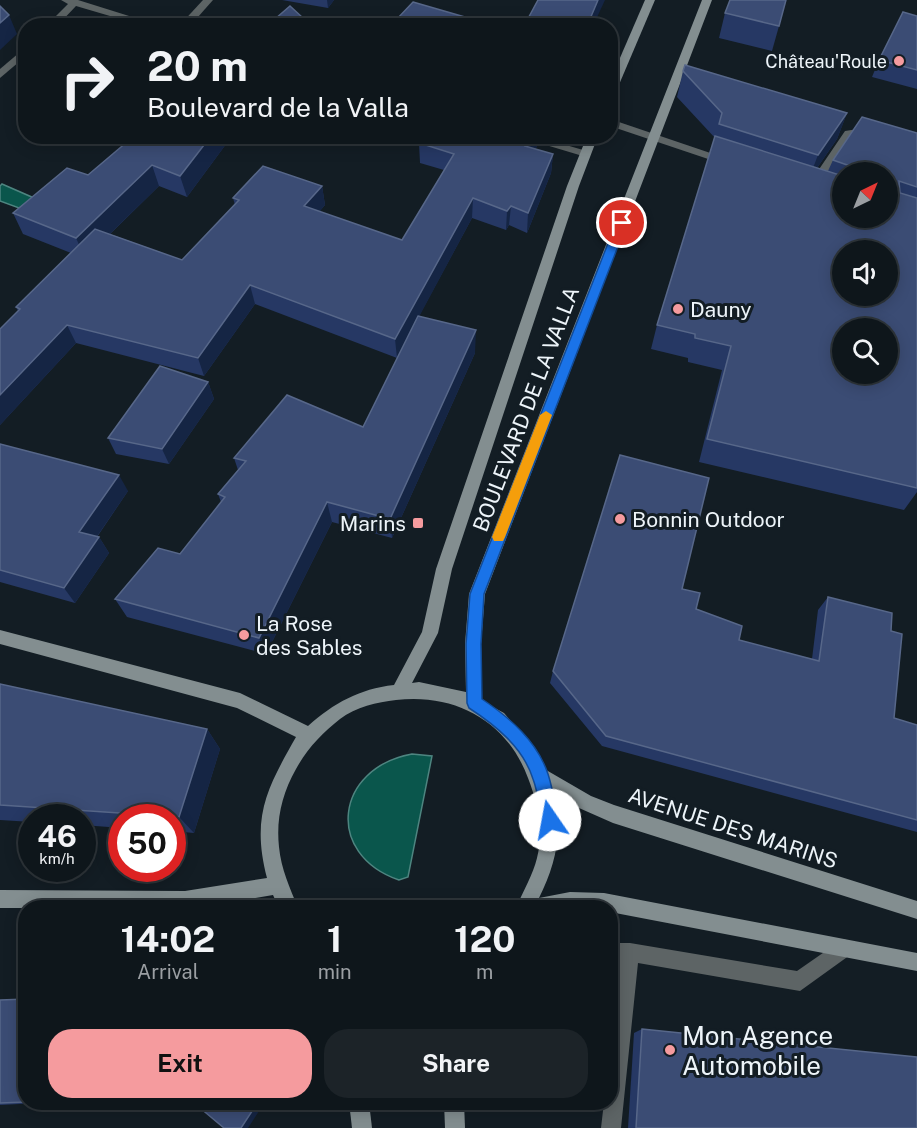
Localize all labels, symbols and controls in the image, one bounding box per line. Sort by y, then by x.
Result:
text: 20 m [147,41,248,90]
icon: right [48,42,126,120]
place label: Château'Roule [765,51,887,72]
marker: Château'Roule [892,54,906,68]
text: Boulevard de la Valla [147,91,409,123]
north arrow [832,162,898,228]
map controls [832,162,898,384]
pin [596,197,647,248]
icon: arrive [605,206,638,239]
button: sound [832,240,898,306]
street label: BOULEVARD DE LA VALLA [468,283,584,535]
place label: Dauny [690,297,752,322]
marker: Dauny [671,302,685,316]
button: search [832,318,898,384]
place label: Bonnin Outdoor [632,507,785,532]
place label: Marins [340,511,406,536]
marker: Bonnin Outdoor [613,512,627,526]
marker: Marins [411,516,425,530]
place label: La Rose des Sables [256,611,362,660]
marker: La Rose des Sables [237,628,251,642]
street label: AVENUE DES MARINS [625,782,841,874]
position arrow [518,788,582,852]
speed limit sign: 50 [108,804,186,882]
text: 46 [37,818,77,854]
text: km/h [39,850,75,867]
text: 14:02 [120,918,215,960]
text: 1 [327,918,342,960]
text: 120 [454,918,516,960]
text: Arrival [137,960,199,984]
text: min [318,960,352,984]
text: m [476,960,493,984]
place label: Mon Agence Automobile [682,1020,833,1081]
button: Exit [48,1029,312,1098]
button: Share [324,1029,588,1098]
marker: Mon Agence Automobile [663,1043,677,1057]

